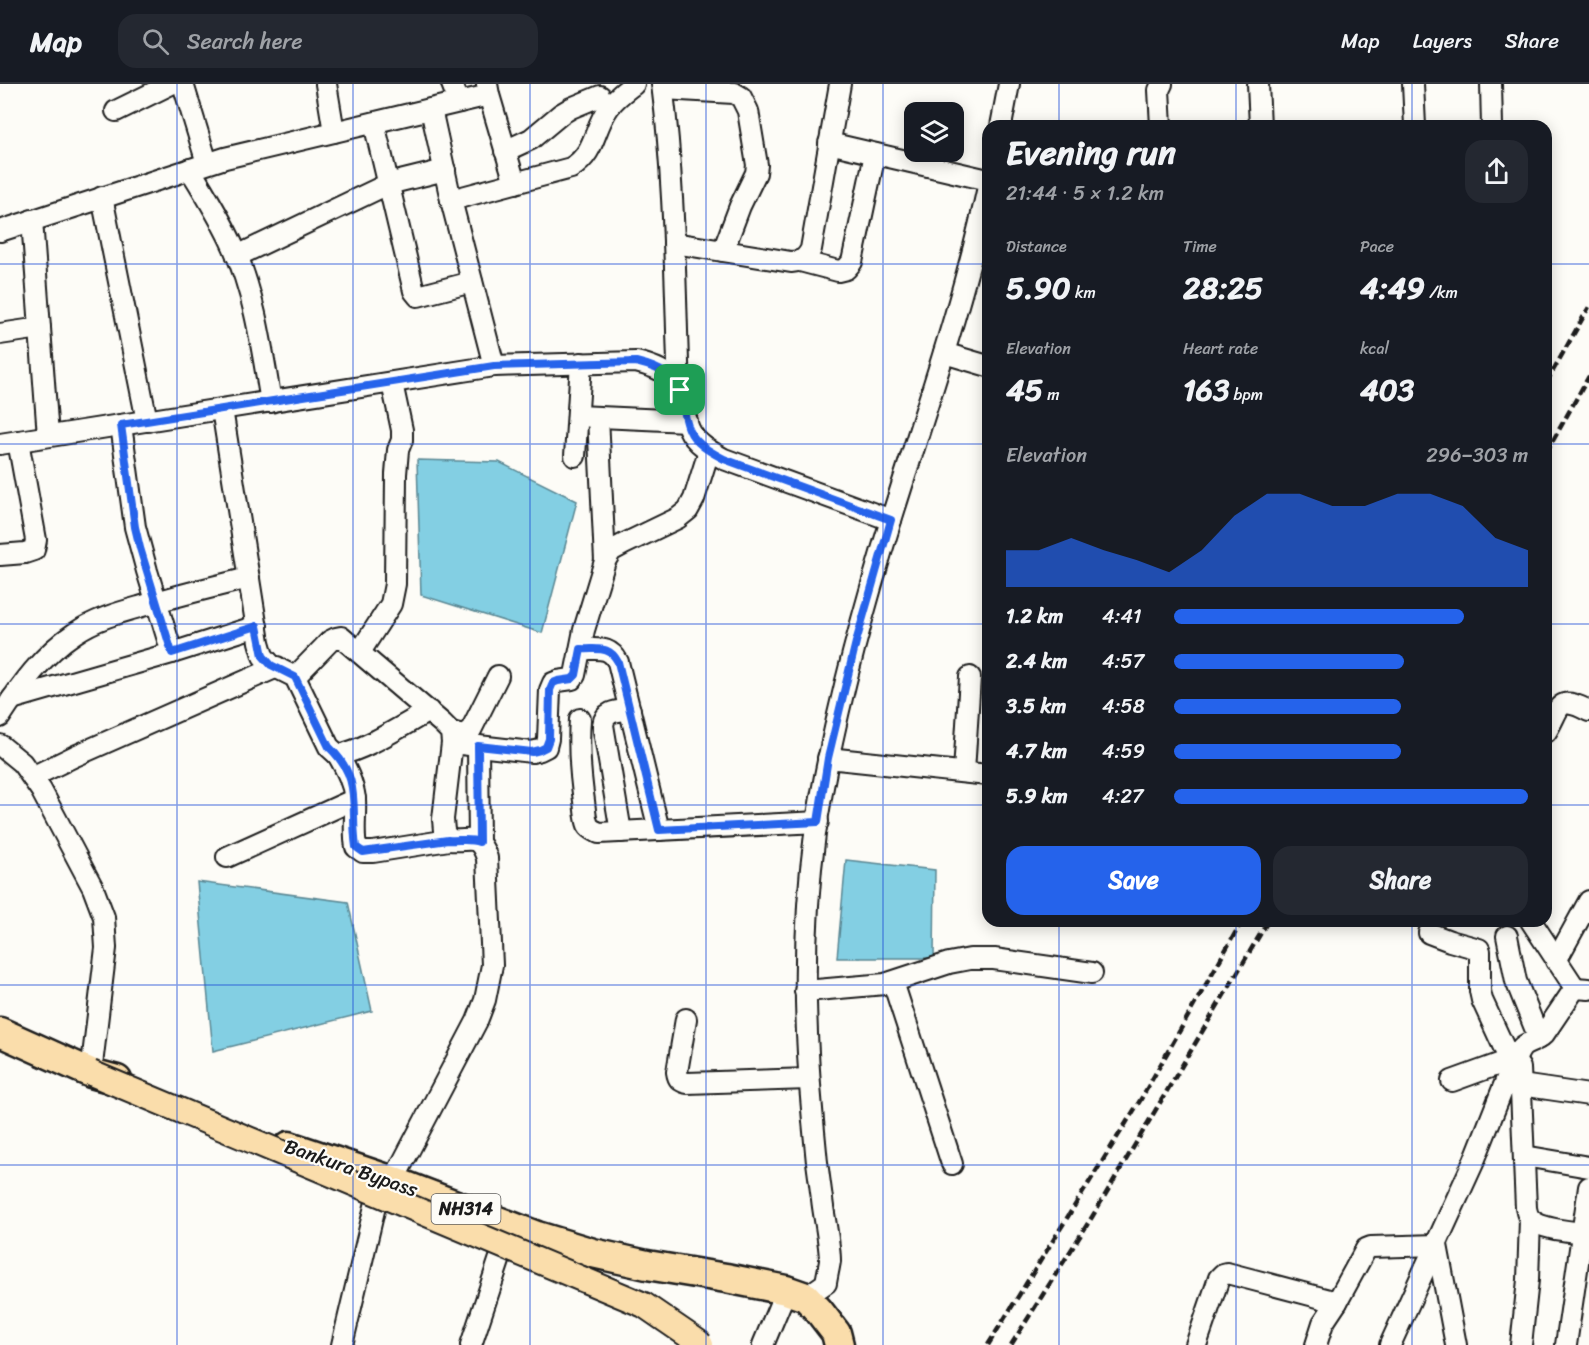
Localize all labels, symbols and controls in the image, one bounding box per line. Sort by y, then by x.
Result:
search box [118,14,538,68]
text: Map [30,17,82,66]
text: Search here [187,22,303,61]
text: Map [1341,22,1380,60]
text: Layers [1413,22,1472,60]
text: Share [1505,22,1559,60]
icon: search [139,25,172,58]
map controls [904,102,964,162]
button: layers [904,102,964,162]
text: Evening run [1006,124,1176,182]
button: share [1465,140,1528,203]
text: 21:44 · 5 × 1.2 km [1006,176,1164,211]
text: Distance [1006,232,1067,261]
text: Time [1183,232,1217,261]
text: Pace [1360,232,1394,261]
text: 5.90 [1006,261,1071,315]
text: 28:25 [1183,261,1263,315]
text: 4:49 [1360,261,1425,315]
text: km [1071,278,1096,307]
text: /km [1425,278,1458,307]
text: Elevation [1006,334,1071,363]
text: Heart rate [1183,334,1258,363]
text: kcal [1360,334,1389,363]
text: 45 [1006,363,1043,417]
text: 163 [1183,363,1229,417]
text: 403 [1360,363,1414,417]
pin [654,364,705,415]
icon: arrive [663,373,696,406]
text: m [1043,380,1060,409]
text: bpm [1229,380,1263,409]
text: Elevation [1006,438,1087,473]
text: 296–303 m [1426,438,1528,473]
text: 1.2 km [1006,599,1063,634]
text: 4:41 [1102,599,1142,634]
text: 2.4 km [1006,644,1067,679]
text: 4:57 [1102,644,1144,679]
text: 3.5 km [1006,689,1066,724]
text: 4:58 [1102,689,1145,724]
text: 4.7 km [1006,734,1067,769]
text: 4:59 [1102,734,1145,769]
text: 5.9 km [1006,779,1068,814]
text: 4:27 [1102,779,1144,814]
button: Save [1006,846,1261,915]
button: Share [1273,846,1528,915]
street label: Bankura Bypass [279,1129,423,1207]
road number: NH314 [432,1194,500,1224]

